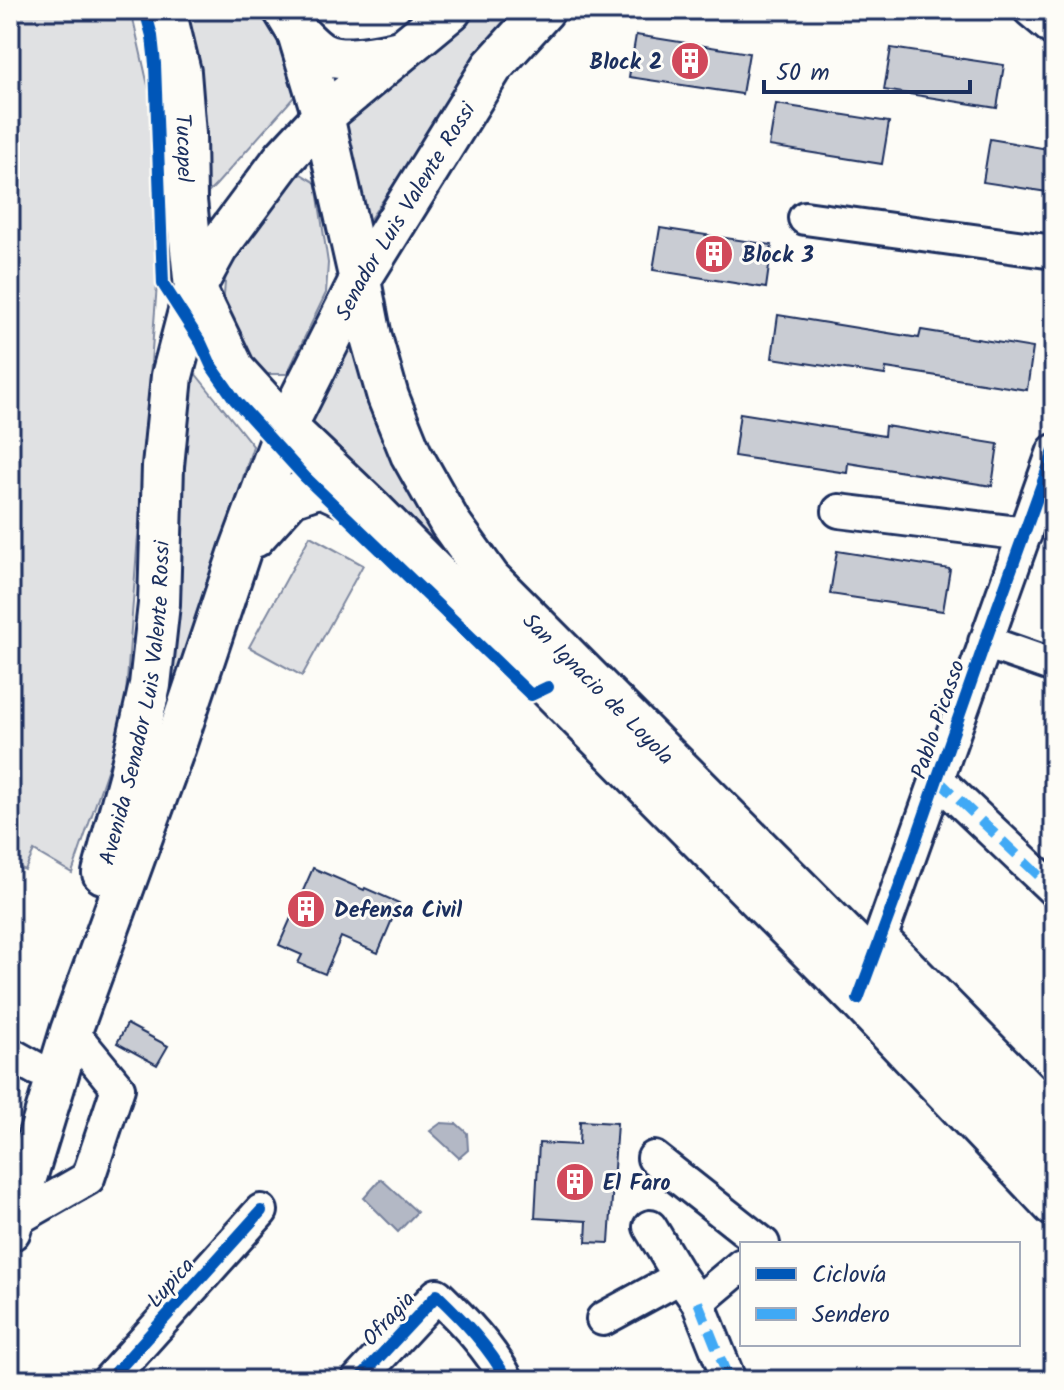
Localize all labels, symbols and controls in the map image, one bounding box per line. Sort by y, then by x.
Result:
building icon: Block 2 [669,40,711,82]
scale bar [764,44,970,94]
place label: Block 2 [589,46,662,81]
text: 50 m [776,54,830,93]
street label: Senador Luis Valente Rossi [327,95,486,327]
street label: Tucapel [163,113,201,183]
building icon: Block 3 [693,233,735,275]
place label: Block 3 [742,239,814,274]
street label: Avenida Senador Luis Valente Rossi [91,539,181,869]
street label: San Ignacio de Loyola [513,606,681,774]
street label: Pablo Picasso [903,655,976,784]
building icon: Defensa Civil [285,888,327,930]
place label: Defensa Civil [334,894,462,929]
building icon: El Faro [554,1161,596,1203]
place label: El Faro [603,1167,671,1202]
legend [740,1242,1020,1346]
street label: Lupica [139,1250,204,1317]
text: Ciclovía [812,1256,887,1295]
street label: Ofragia [355,1284,425,1356]
text: Sendero [812,1296,890,1335]

